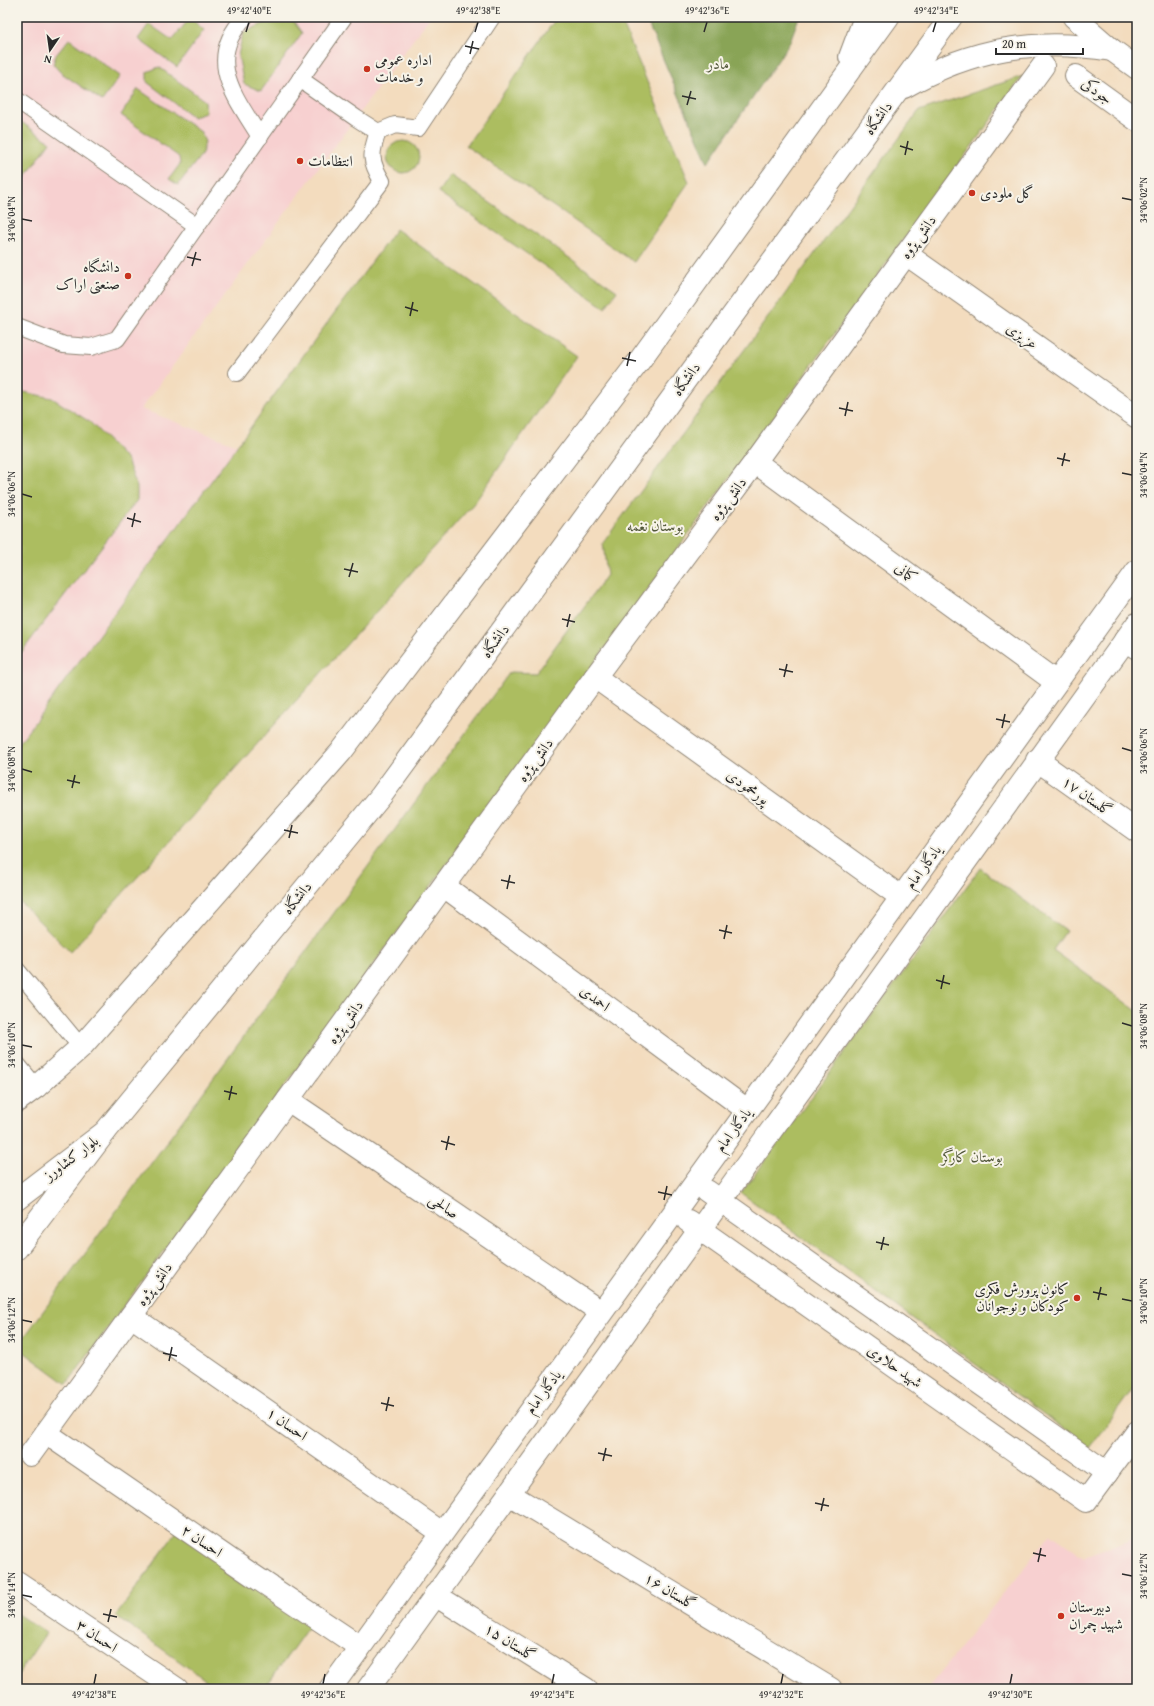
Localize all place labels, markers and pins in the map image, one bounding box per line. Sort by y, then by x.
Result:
place label: اداره عمومی و خدمات [375,49,432,87]
marker: اداره عمومی و خدمات [362,64,372,74]
place label: انتظامات [308,150,353,171]
marker: انتظامات [295,156,305,166]
place label: گل ملودی [980,182,1034,203]
marker: گل ملودی [967,188,977,198]
place label: دانشگاه صنعتی اراک [56,256,120,295]
marker: دانشگاه صنعتی اراک [123,271,133,281]
place label: کانون پرورش فکری کودکان و نوجوانان [974,1278,1069,1316]
marker: کانون پرورش فکری کودکان و نوجوانان [1072,1293,1082,1303]
place label: دبیرستان شهید چمران [1069,1596,1123,1634]
marker: دبیرستان شهید چمران [1056,1611,1066,1621]

